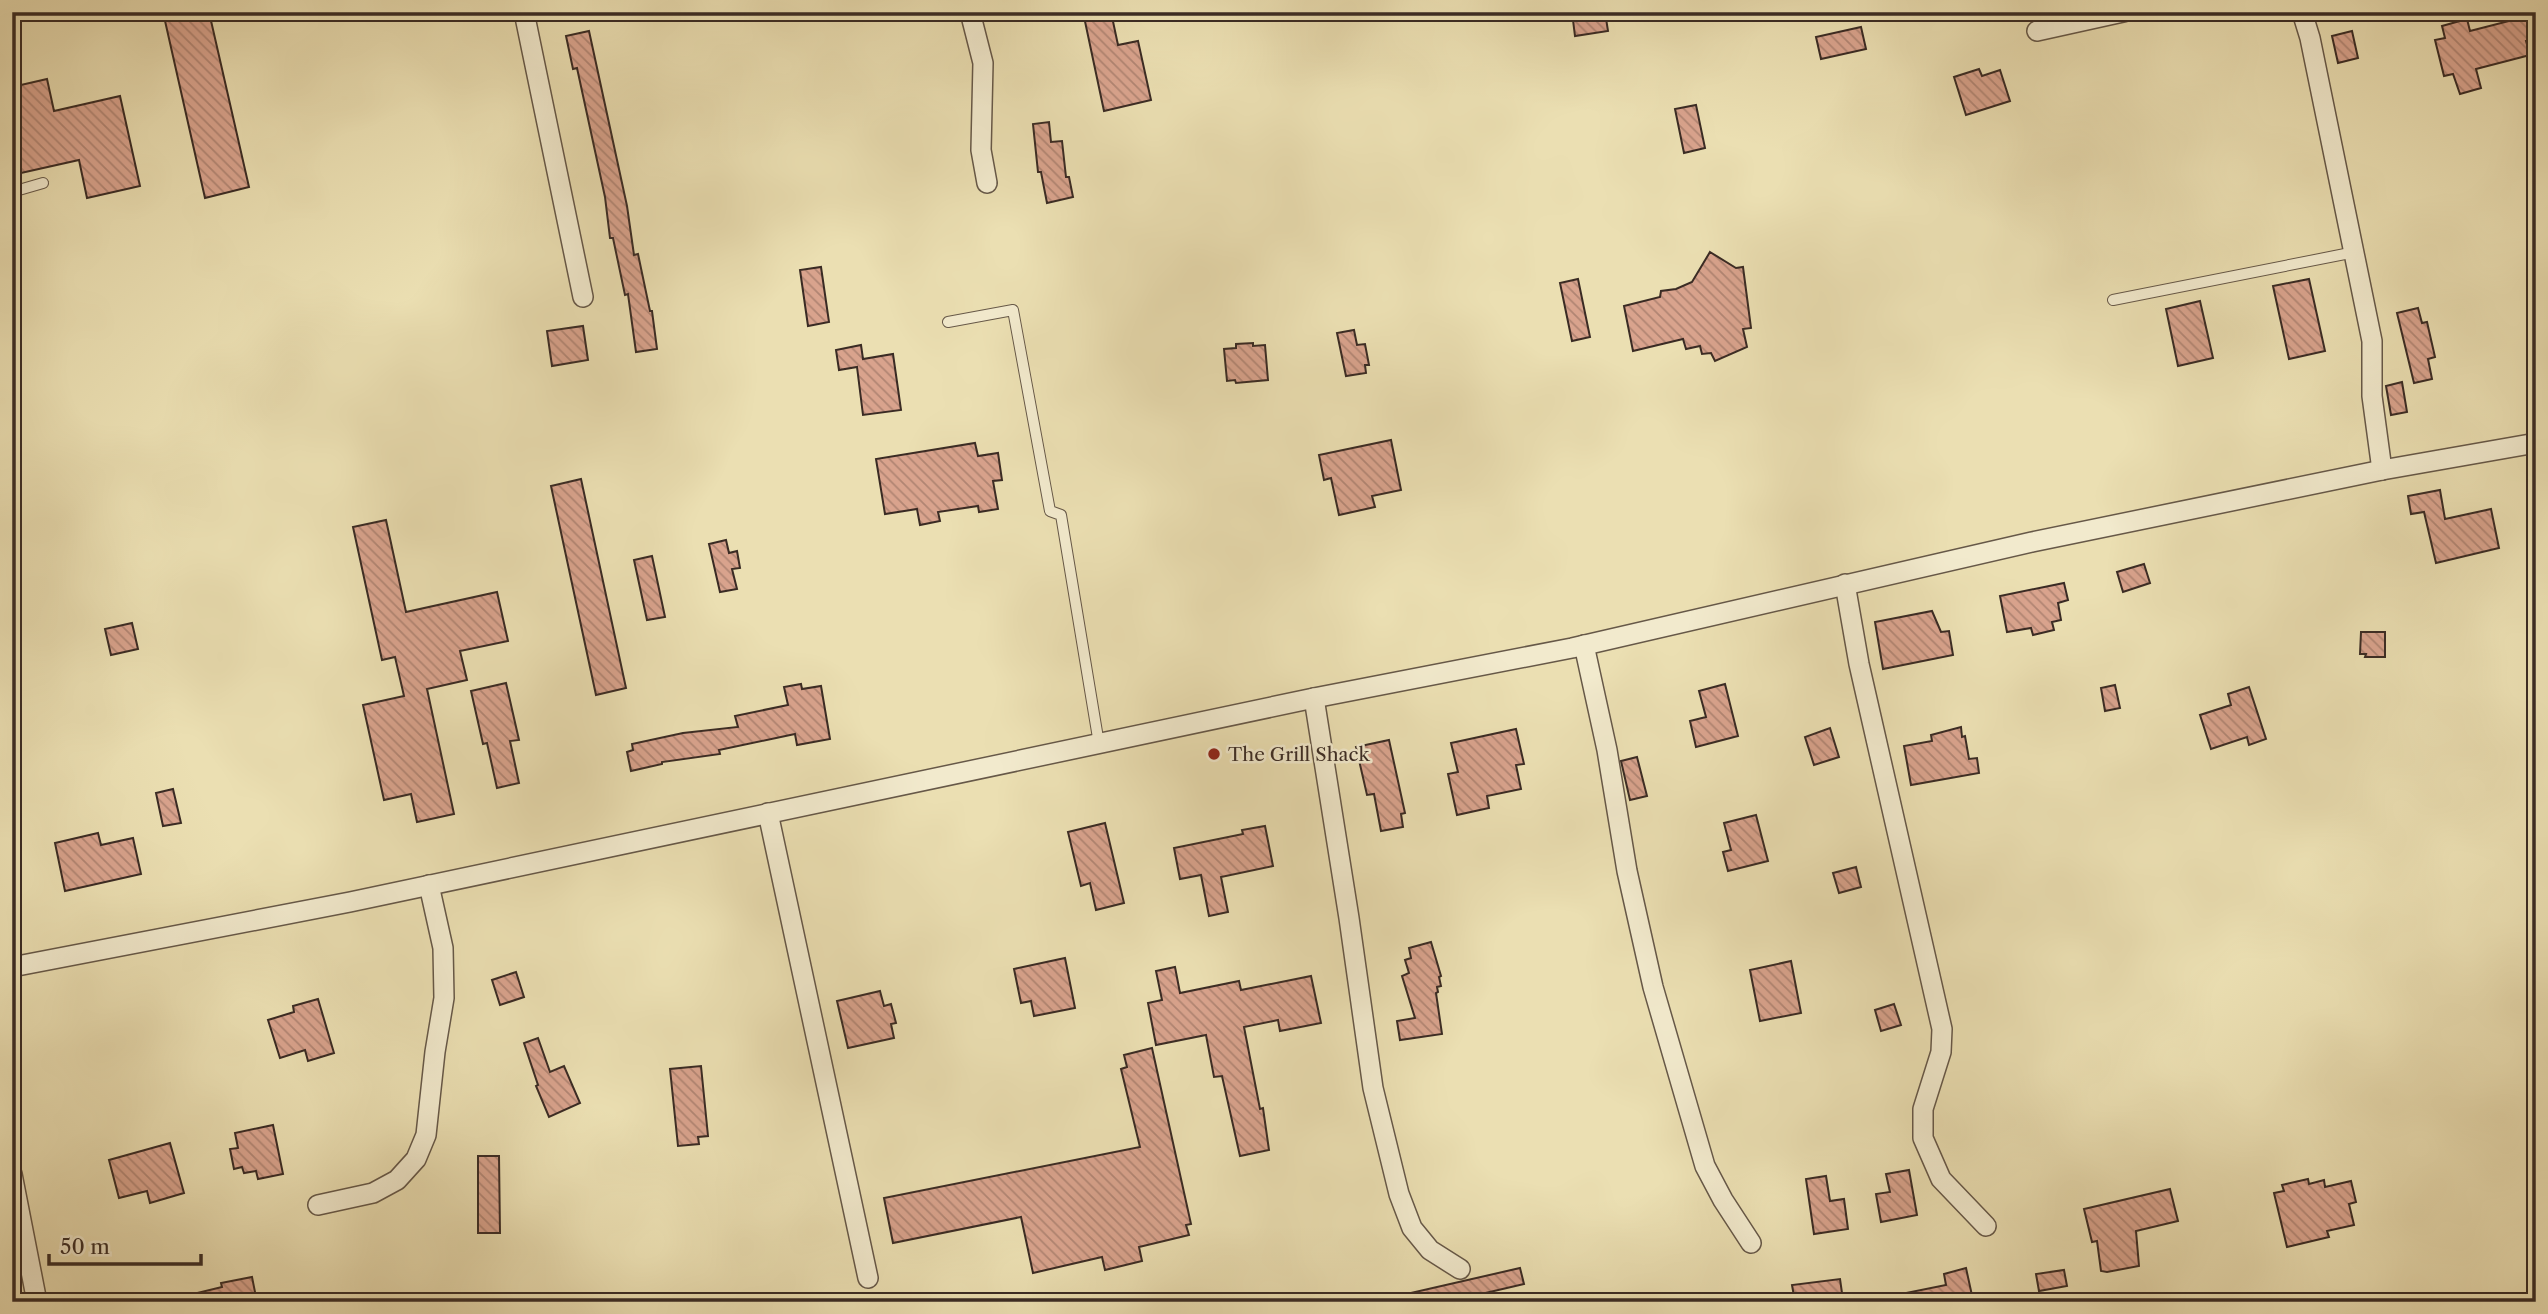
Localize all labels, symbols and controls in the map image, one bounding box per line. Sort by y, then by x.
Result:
place label: The Grill Shack [1228,743,1371,766]
marker: The Grill Shack [1206,746,1222,762]
scale bar [49,1223,201,1267]
text: 50 m [60,1234,110,1259]

